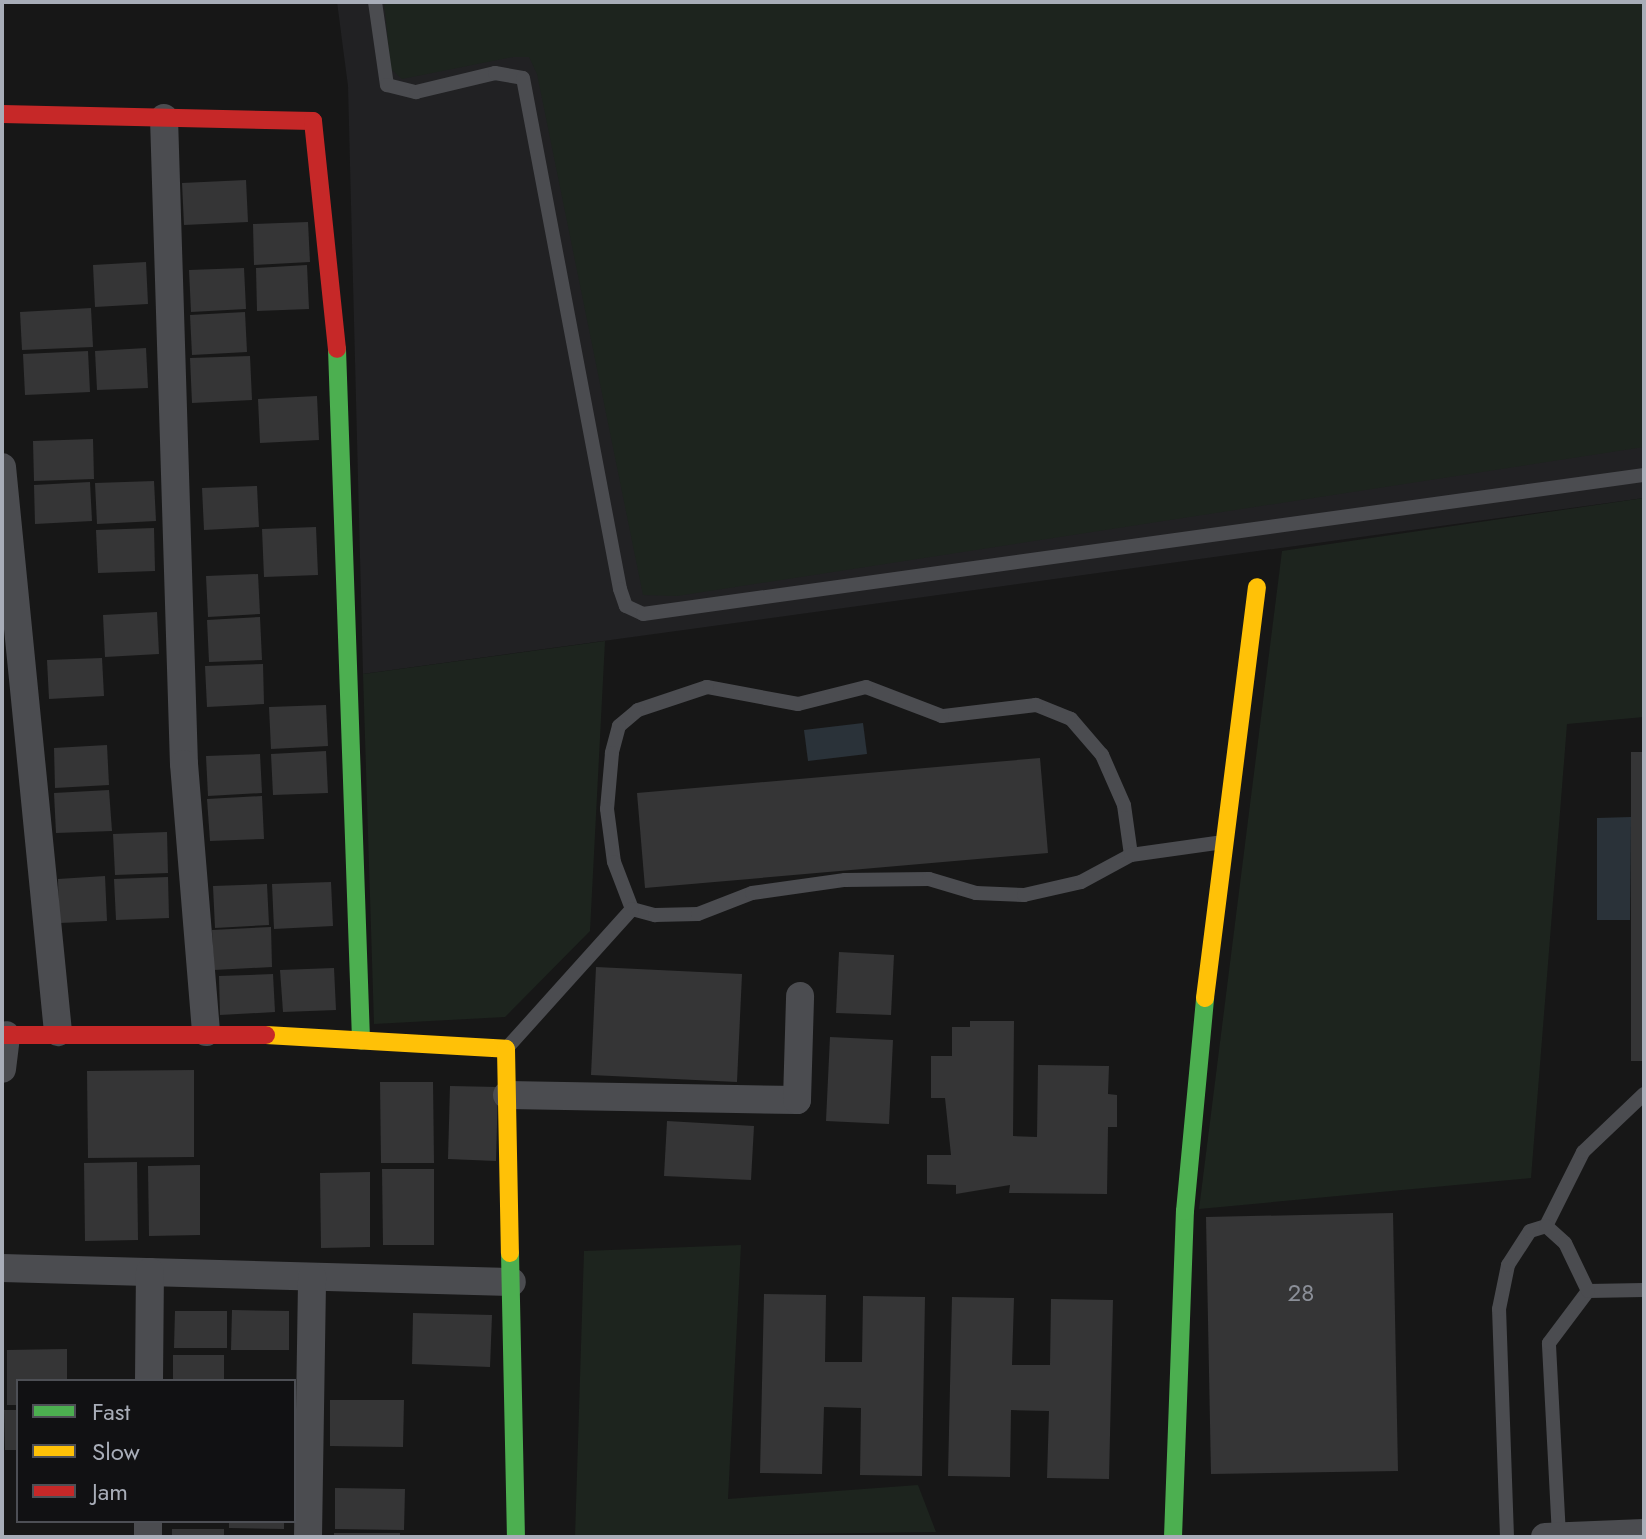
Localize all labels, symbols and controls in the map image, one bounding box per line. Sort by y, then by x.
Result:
house number: 28 [1288,1279,1314,1307]
legend [16,1379,296,1523]
text: Fast [92,1394,130,1429]
text: Slow [92,1434,140,1469]
text: Jam [92,1474,128,1509]

